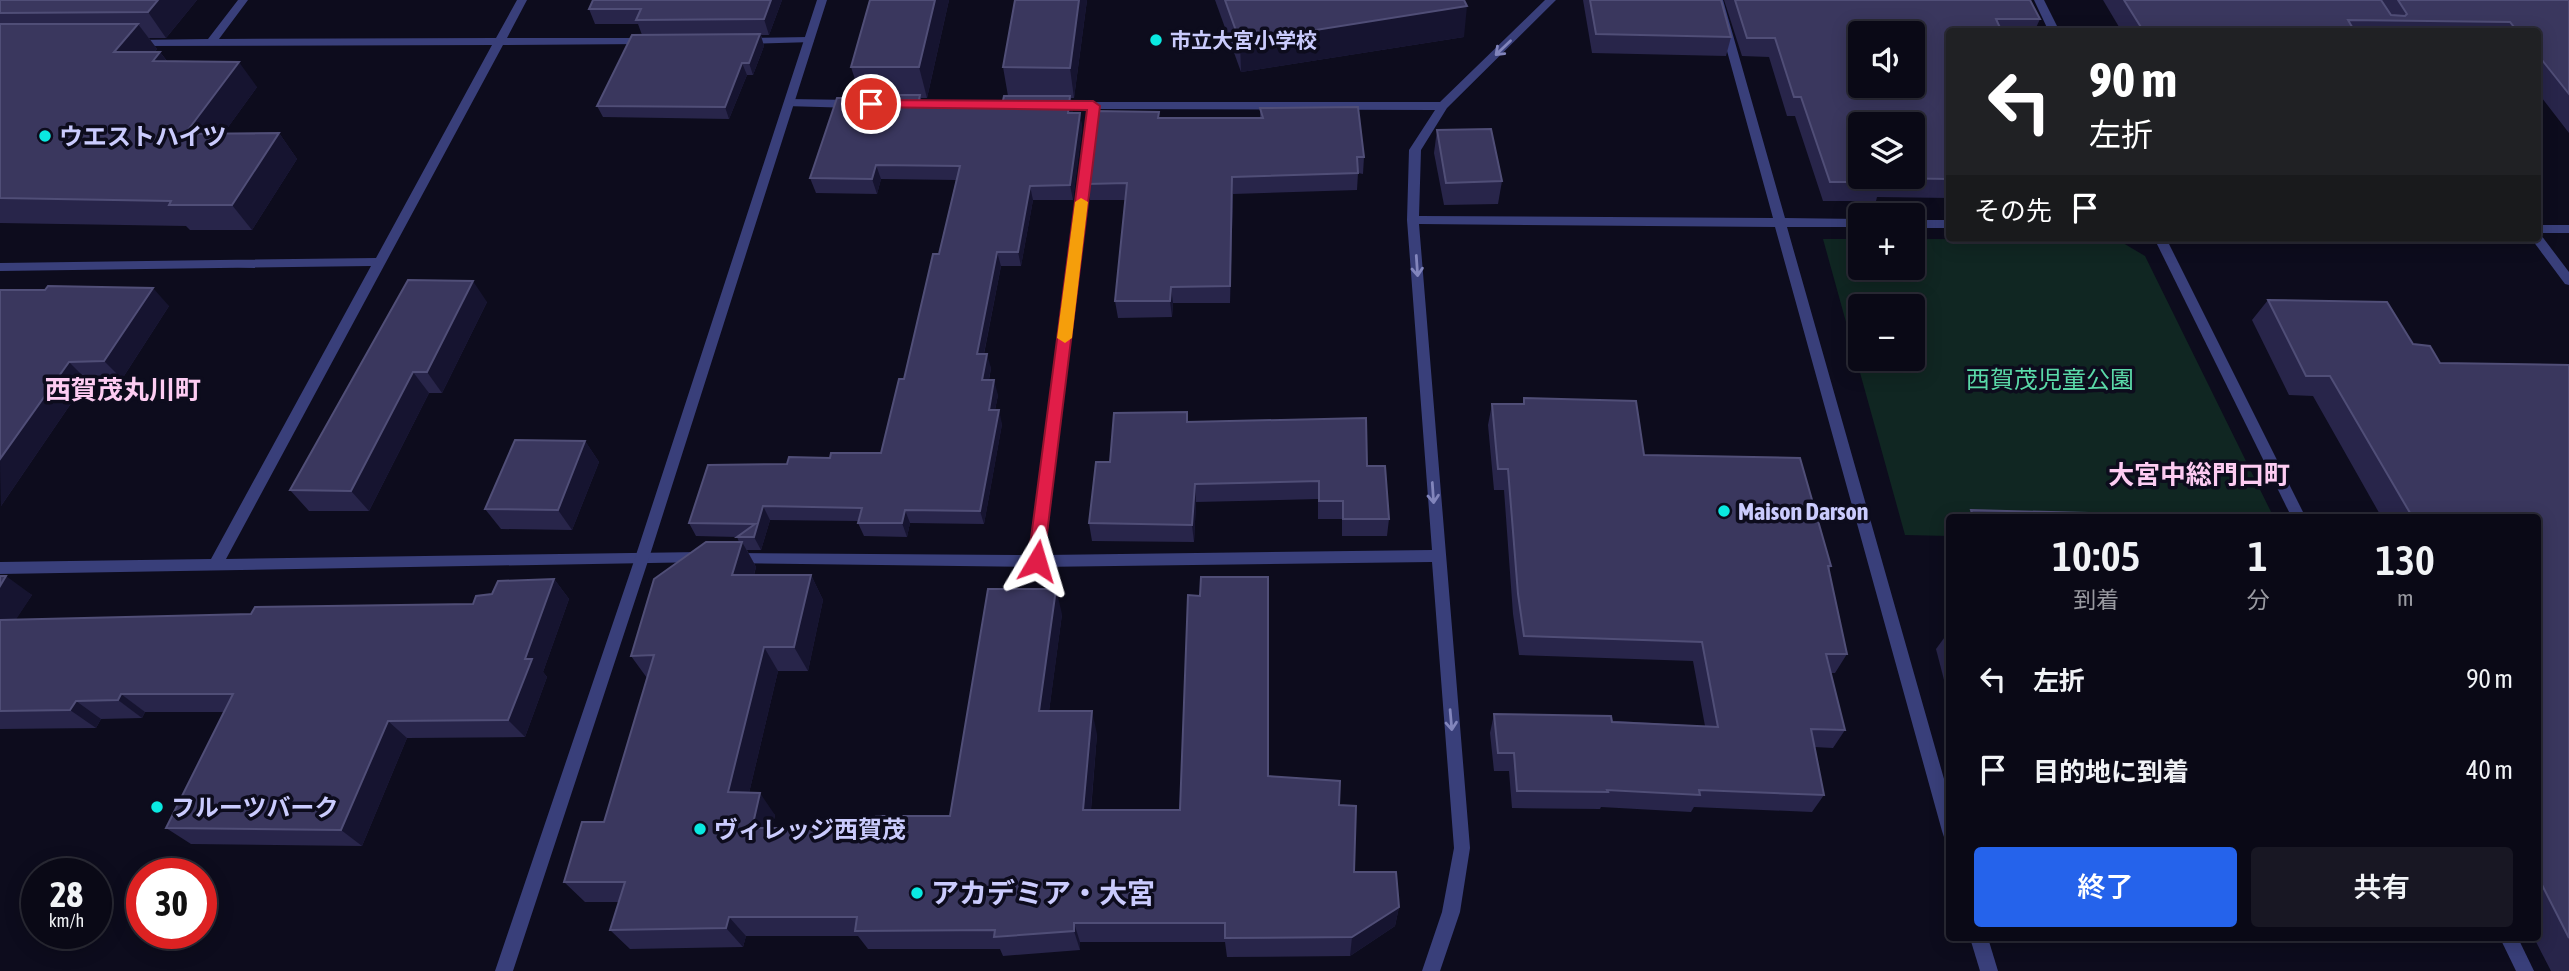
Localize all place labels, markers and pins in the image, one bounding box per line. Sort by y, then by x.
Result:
place label: 市立大宮小学校 [1170,28,1317,52]
marker: 市立大宮小学校 [1148,32,1164,48]
pin [841,74,901,134]
place label: ウエストハイツ [59,123,227,150]
marker: ウエストハイツ [37,128,53,144]
place label: Maison Darson [1738,498,1869,525]
marker: Maison Darson [1716,503,1732,519]
place label: フルーツバーク [171,794,339,821]
marker: フルーツバーク [149,799,165,815]
place label: ヴィレッジ西賀茂 [714,816,906,843]
marker: ヴィレッジ西賀茂 [692,821,708,837]
place label: アカデミア・大宮 [931,877,1155,909]
marker: アカデミア・大宮 [909,885,925,901]

